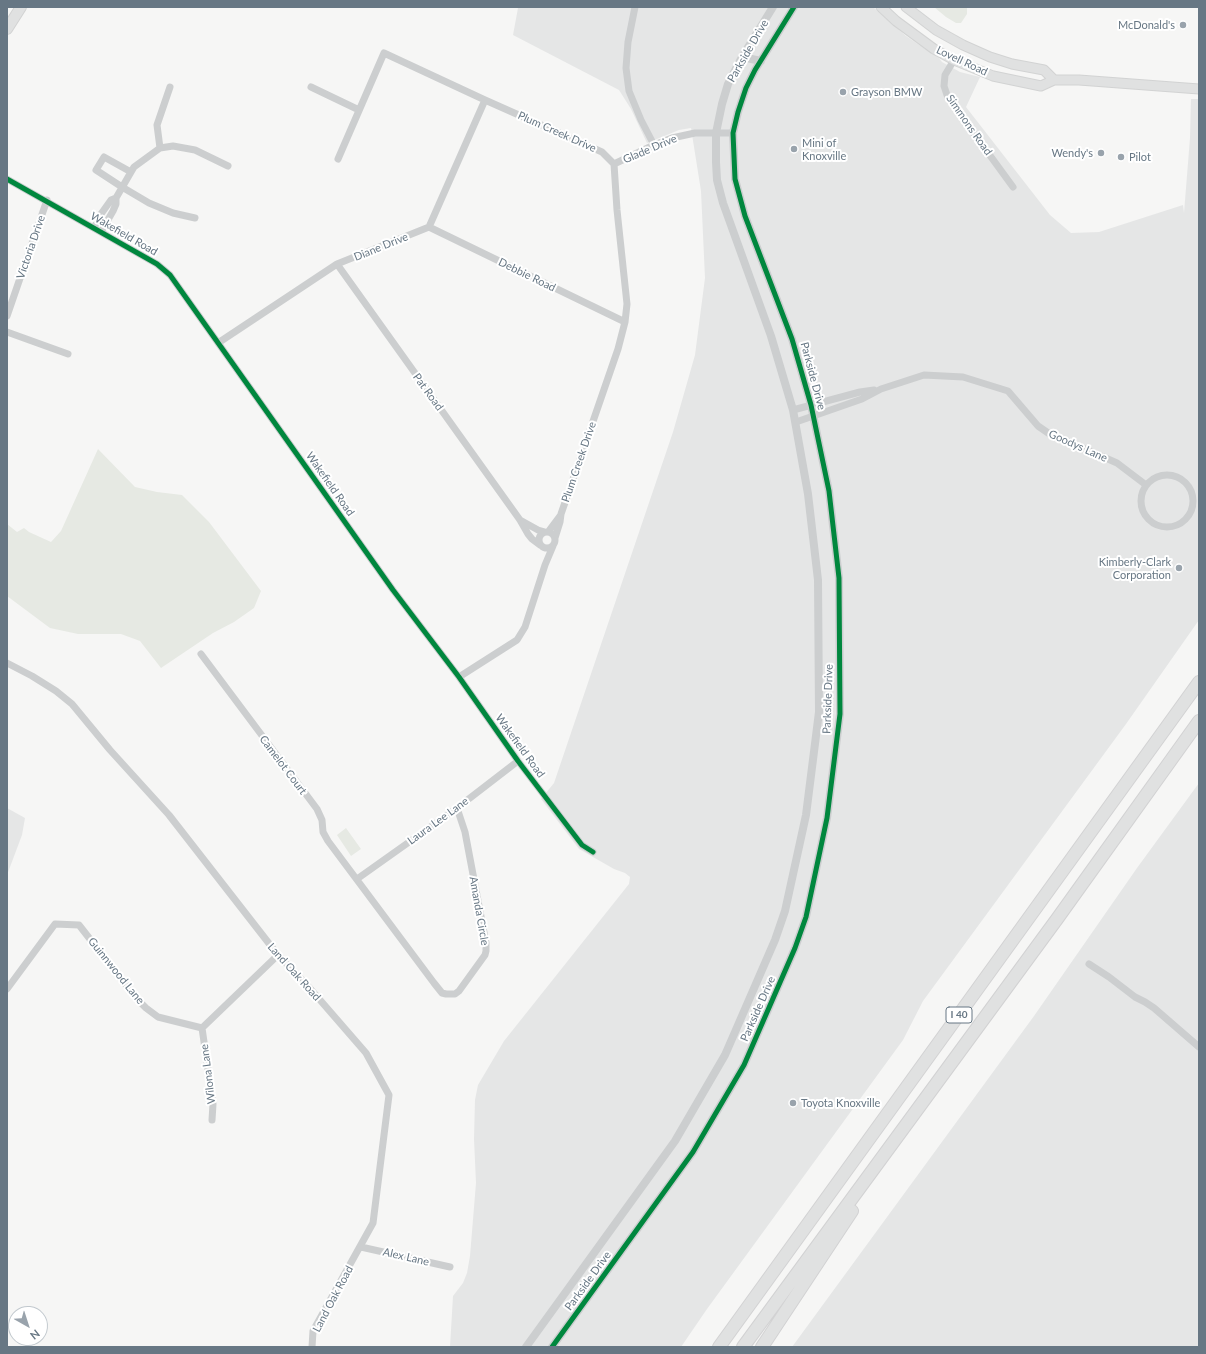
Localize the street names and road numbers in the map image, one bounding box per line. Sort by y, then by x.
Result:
street label: Parkside Drive [725,17,771,85]
street label: Lovell Road [934,43,990,79]
street label: Simmons Road [943,92,995,158]
street label: Plum Creek Drive [516,109,598,155]
street label: Glade Drive [621,132,679,166]
street label: Wakefield Road [88,209,160,259]
street label: Victoria Drive [14,213,48,281]
street label: Diane Drive [352,230,410,264]
street label: Debbie Road [496,255,558,295]
street label: Parkside Drive [798,341,828,411]
street label: Pat Road [410,371,446,413]
street label: Plum Creek Drive [559,420,599,504]
street label: Goodys Lane [1047,427,1109,465]
street label: Wakefield Road [303,449,357,519]
street label: Parkside Drive [820,664,836,734]
street label: Wakefield Road [493,712,547,780]
street label: Camelot Court [256,733,310,797]
street label: Laura Lee Lane [405,794,471,848]
street label: Amanda Circle [466,875,492,947]
street label: Guinnwood Lane [85,935,147,1007]
street label: Land Oak Road [265,940,323,1004]
street label: Parkside Drive [738,974,778,1044]
road number: I 40 [946,1007,972,1023]
street label: Wilona Lane [198,1043,218,1105]
street label: Alex Lane [382,1245,430,1269]
street label: Parkside Drive [562,1249,614,1313]
street label: Land Oak Road [310,1264,356,1334]

